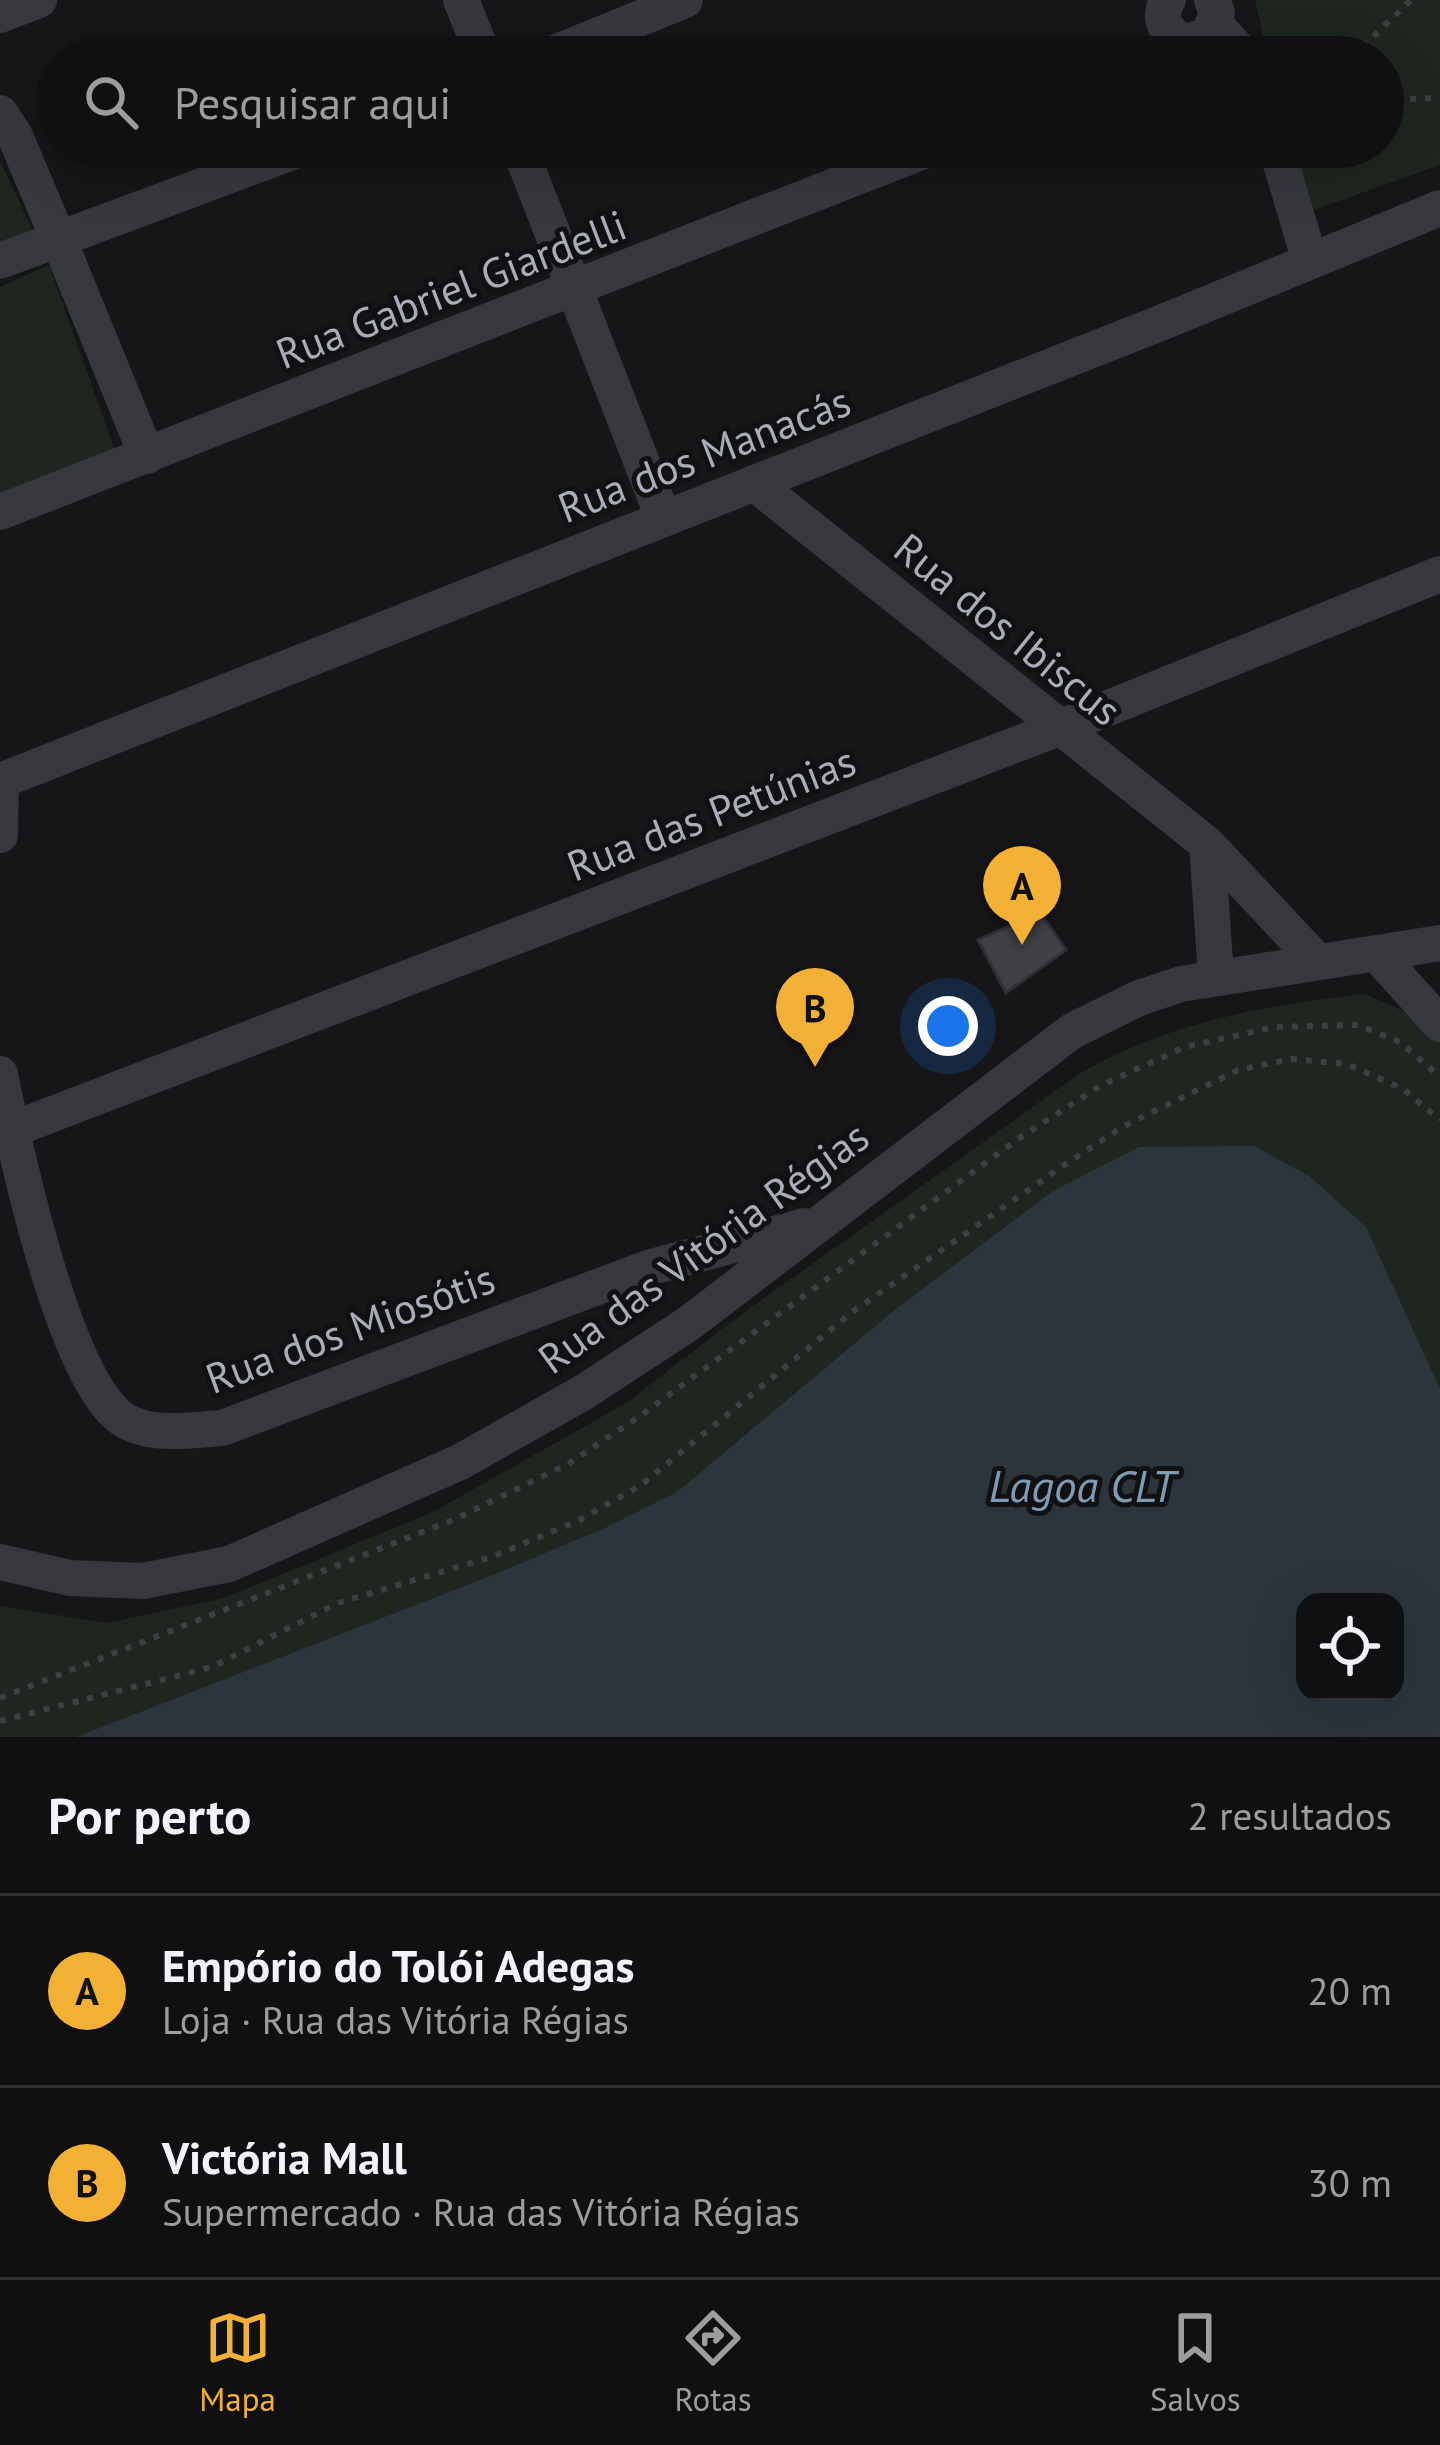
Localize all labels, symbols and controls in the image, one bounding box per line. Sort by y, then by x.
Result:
search box [36,36,1404,168]
icon: search [78,69,144,135]
text: Pesquisar aqui [174,73,451,131]
street label: Rua Gabriel Giardelli [268,197,634,381]
street label: Rua dos Manacás [550,373,858,535]
street label: Rua dos Ibiscus [883,521,1133,737]
street label: Rua das Petúnias [559,733,863,893]
pin: A [983,846,1061,945]
pin: B [776,968,854,1067]
your location [918,996,978,1056]
street label: Rua das Vitória Régias [527,1109,879,1385]
street label: Rua dos Miosótis [198,1250,502,1406]
water label: Lagoa CLT [989,1456,1180,1514]
map controls [1296,1593,1404,1701]
button: locate [1296,1593,1404,1701]
text: Por perto [48,1782,251,1848]
text: 2 resultados [1188,1790,1392,1841]
text: Empório do Tolói Adegas [162,1936,634,1994]
text: A [75,1965,99,2016]
text: 20 m [1307,1965,1392,2016]
text: Loja · Rua das Vitória Régias [162,1994,629,2045]
text: Victória Mall [162,2128,407,2186]
text: B [75,2157,99,2208]
text: 30 m [1307,2157,1392,2208]
text: Supermercado · Rua das Vitória Régias [162,2186,800,2237]
tab: Mapa [199,2305,276,2420]
tab: Rotas [674,2305,752,2420]
tab: Salvos [1150,2305,1241,2420]

